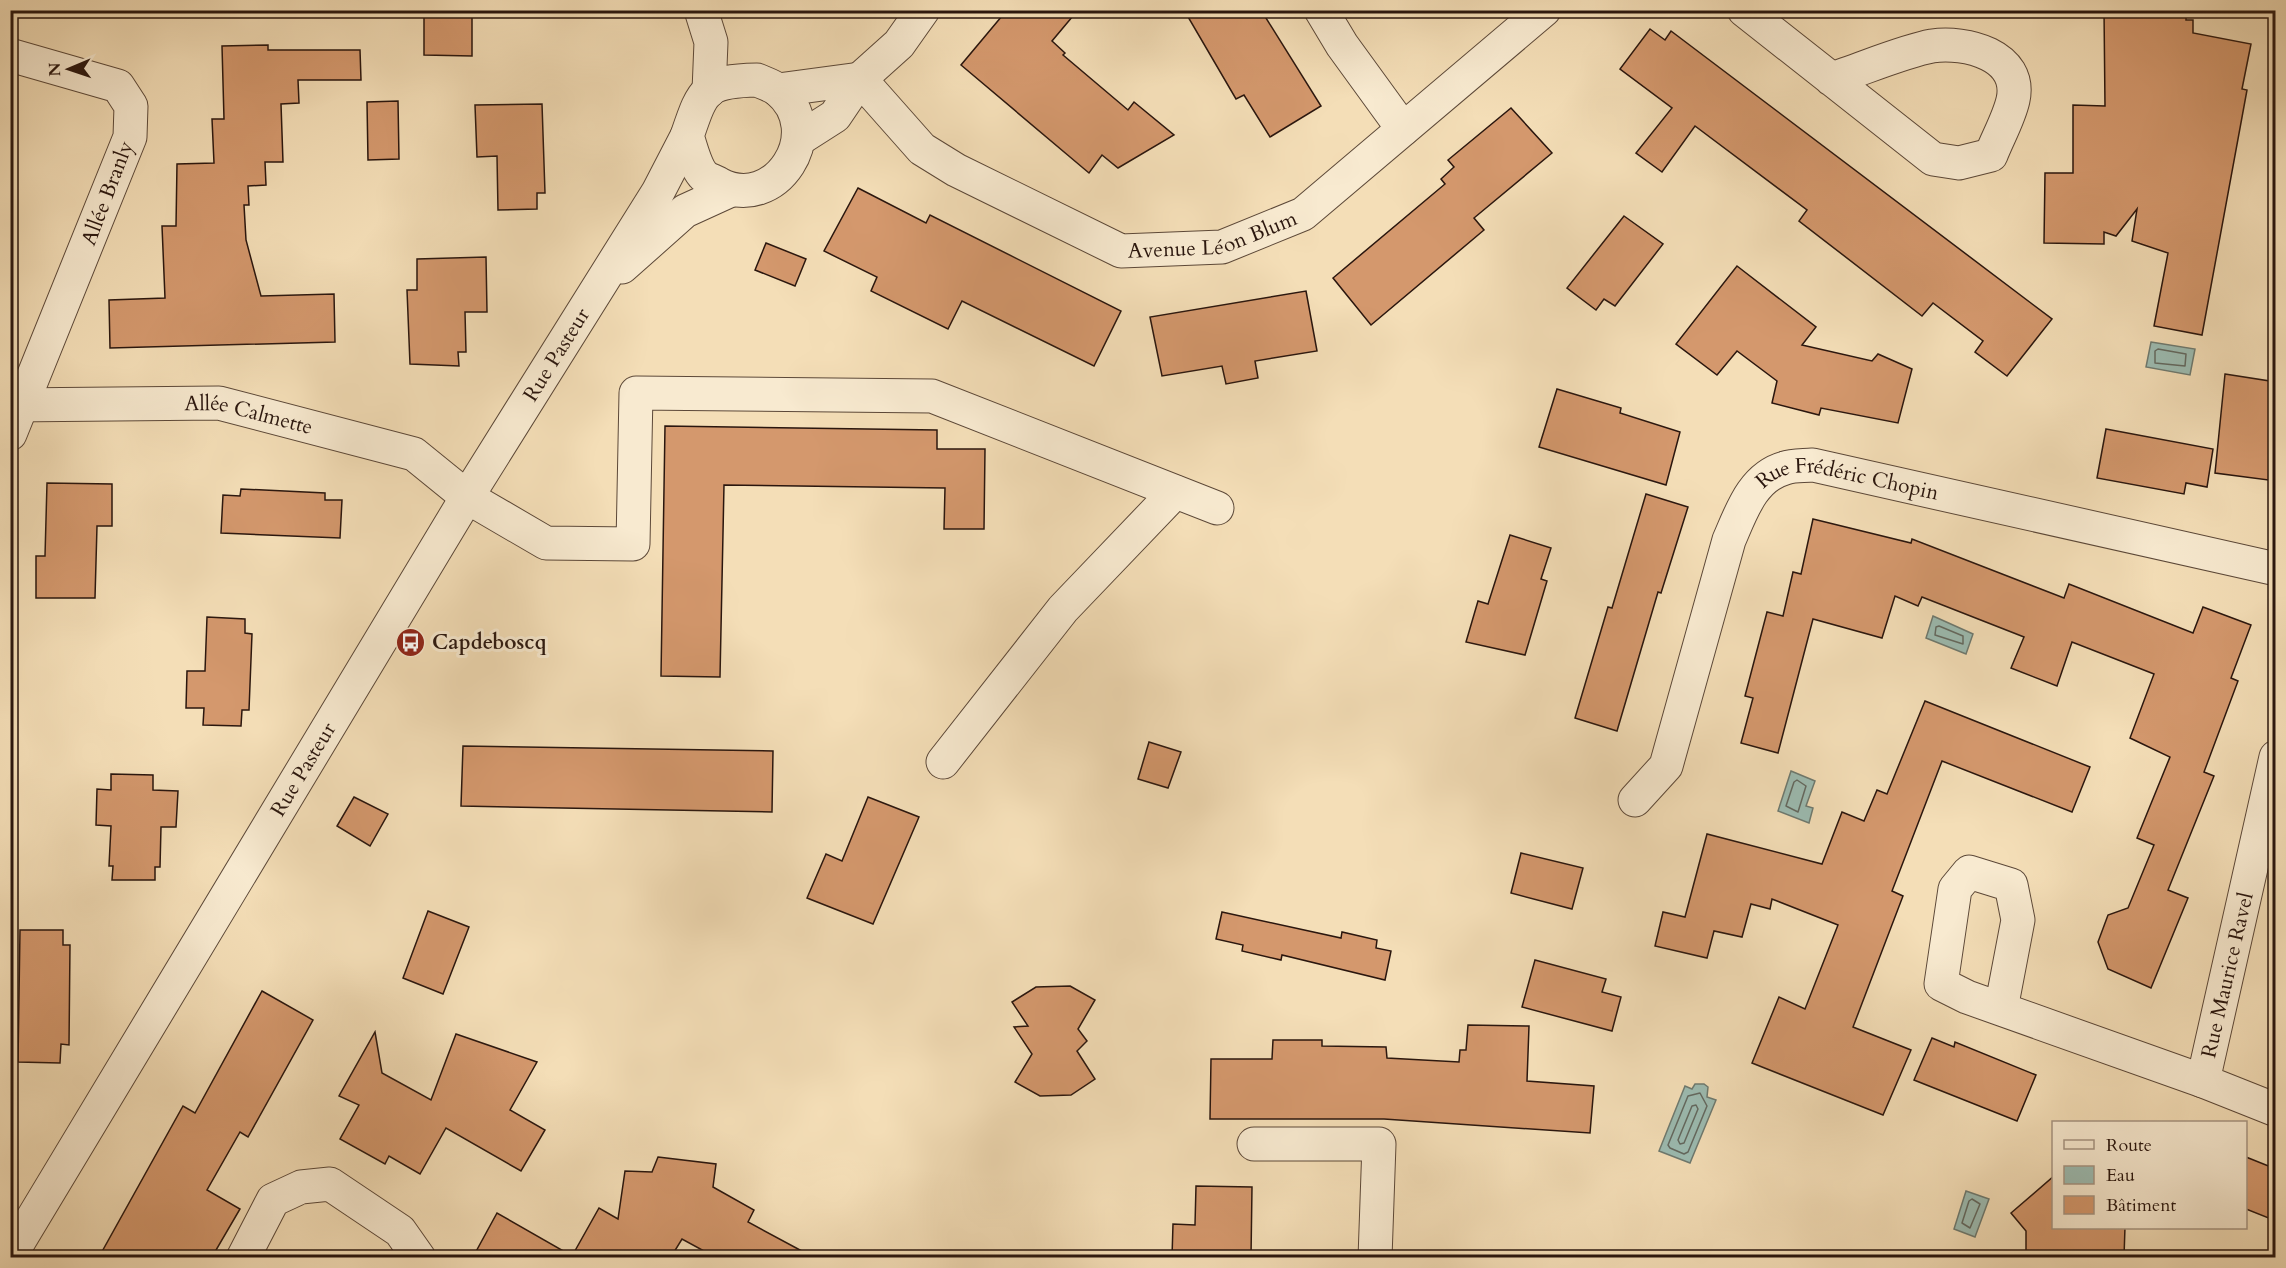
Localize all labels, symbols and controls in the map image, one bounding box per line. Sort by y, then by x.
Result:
north arrow [39,39,99,99]
text: N [44,62,66,77]
street label: Allée Branly [74,137,141,250]
street label: Avenue Léon Blum [1127,204,1302,266]
street label: Rue Pasteur [516,302,597,407]
street label: Allée Calmette [184,389,316,442]
street label: Rue Frédéric Chopin [1749,451,1941,508]
bus stop icon: Capdeboscq [395,626,427,658]
place label: Capdeboscq [432,628,547,657]
street label: Rue Pasteur [264,717,343,822]
street label: Rue Maurice Ravel [2194,889,2261,1061]
legend [2052,1121,2247,1229]
text: Route [2106,1133,2152,1158]
text: Eau [2106,1163,2135,1188]
text: Bâtiment [2106,1193,2176,1218]

